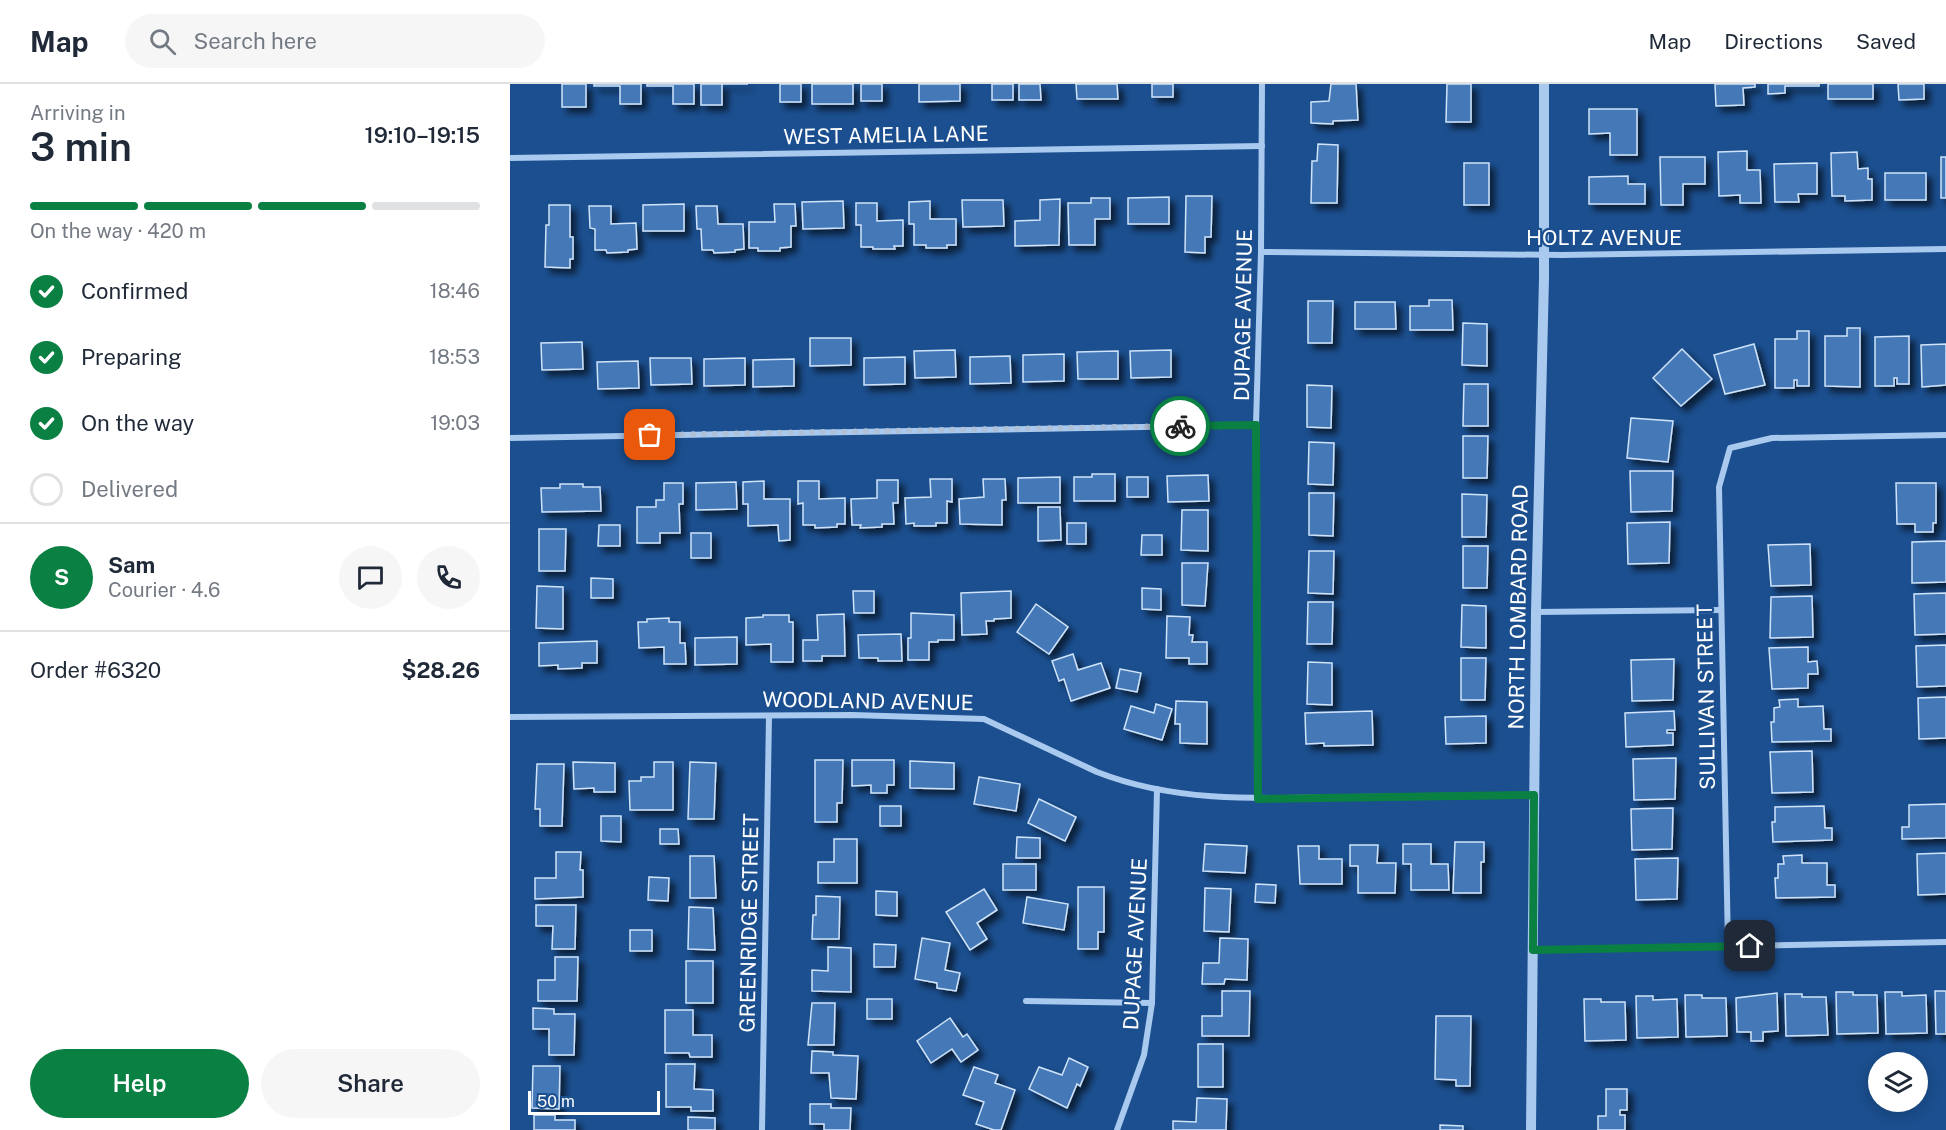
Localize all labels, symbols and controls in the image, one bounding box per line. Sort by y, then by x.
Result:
search box [125,14,545,68]
text: Map [30,25,89,58]
icon: search [146,25,179,58]
text: Search here [194,28,317,54]
text: Map [1649,29,1691,54]
text: Directions [1724,29,1823,54]
text: Saved [1856,29,1916,54]
text: Arriving in [30,101,125,125]
street label: WEST AMELIA LANE [783,121,989,149]
text: 19:10–19:15 [364,122,480,148]
text: 3 min [30,124,132,170]
text: On the way · 420 m [30,219,206,243]
street label: HOLTZ AVENUE [1526,225,1682,250]
street label: DUPAGE AVENUE [1229,229,1257,401]
icon: check [30,275,63,308]
text: Confirmed [81,278,188,304]
text: 18:46 [430,279,480,303]
icon: check [30,341,63,374]
text: Preparing [81,344,182,370]
text: 18:53 [429,345,480,369]
courier [1150,396,1210,456]
icon: check [30,407,63,440]
pin [624,409,675,460]
text: On the way [81,410,194,436]
icon: bike [1164,410,1197,443]
text: 19:03 [430,411,480,435]
icon: bag [633,418,666,451]
text: Delivered [81,476,178,502]
street label: NORTH LOMBARD ROAD [1503,484,1533,730]
button: chat [339,546,402,609]
button: phone [417,546,480,609]
text: Sam [108,552,155,578]
text: S [54,564,69,590]
text: Courier · 4.6 [108,578,220,602]
street label: SULLIVAN STREET [1692,604,1720,790]
text: Order #6320 [30,657,161,683]
text: $28.26 [401,657,480,683]
street label: WOODLAND AVENUE [762,687,974,715]
street label: GREENRIDGE STREET [735,813,763,1033]
street label: DUPAGE AVENUE [1118,857,1152,1031]
pin [1724,920,1775,971]
icon: home [1733,929,1766,962]
button: Help [30,1049,249,1118]
button: Share [261,1049,480,1118]
map controls [1868,1052,1928,1112]
button: layers [1868,1052,1928,1112]
scale bar [528,1088,660,1116]
text: 50 m [537,1092,575,1111]

